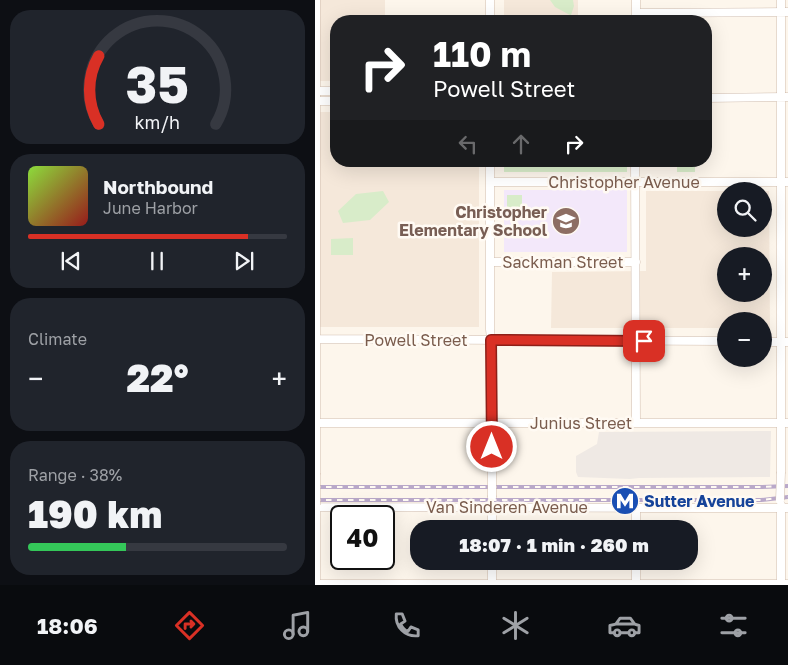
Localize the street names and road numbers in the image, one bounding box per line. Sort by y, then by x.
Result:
street label: Christopher Avenue [548,172,700,192]
street label: Sackman Street [502,252,624,272]
street label: Powell Street [364,330,468,350]
street label: Junius Street [530,413,632,433]
street label: Van Sinderen Avenue [426,497,588,517]

